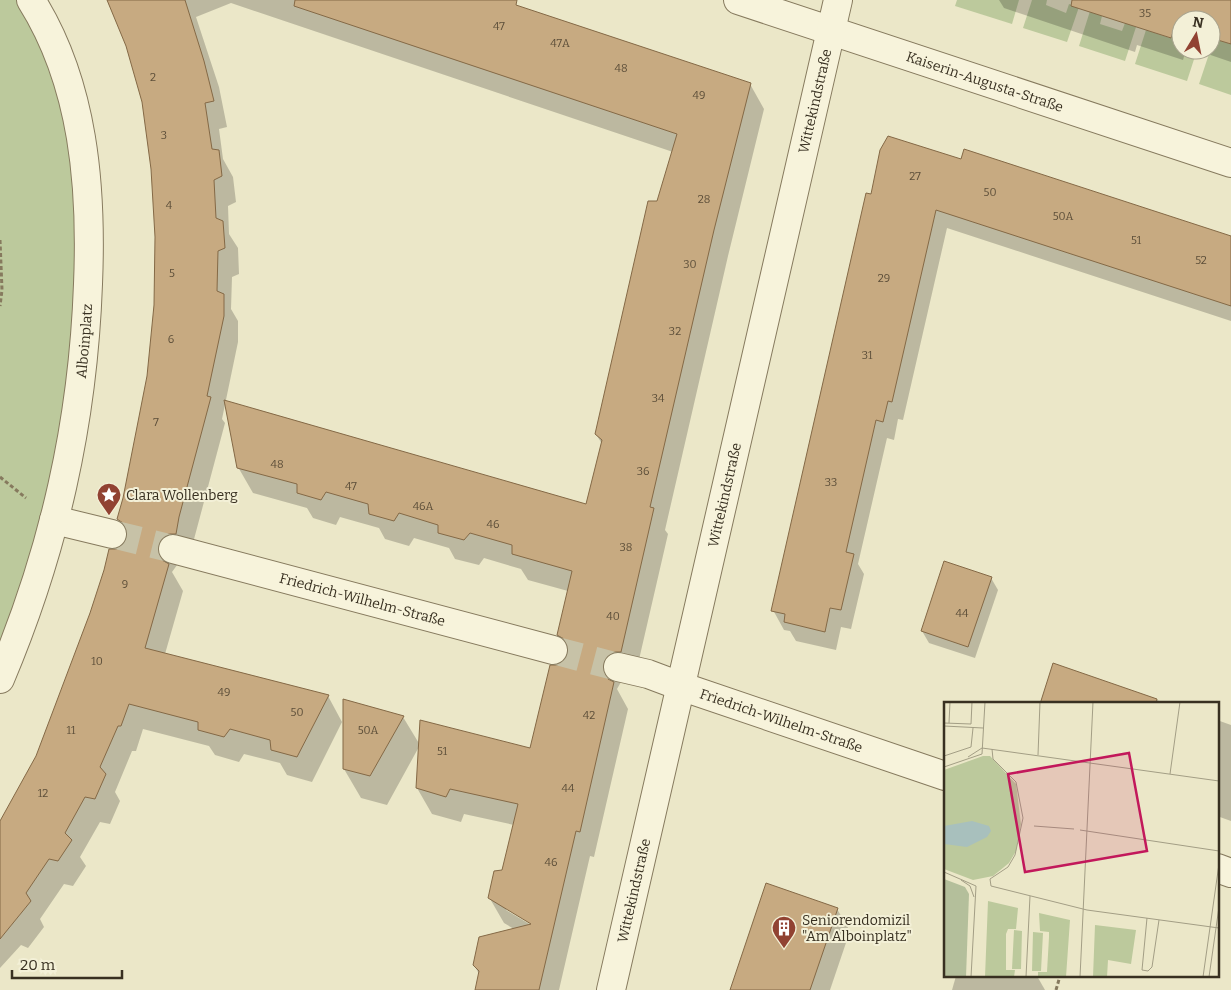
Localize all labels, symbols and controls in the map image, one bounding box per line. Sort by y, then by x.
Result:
house number: 35 [1139,7,1151,20]
north arrow [1171,10,1221,60]
text: N [1191,13,1205,32]
house number: 47 [493,20,505,33]
house number: 47A [550,37,570,50]
street label: Wittekindstraße [795,47,835,155]
street label: Kaiserin-Augusta-Straße [904,48,1065,116]
house number: 48 [614,62,628,75]
house number: 2 [150,71,156,84]
house number: 49 [693,89,705,102]
house number: 3 [161,129,167,142]
house number: 27 [909,170,921,183]
house number: 50 [984,186,996,199]
house number: 28 [698,193,710,206]
house number: 4 [166,199,173,212]
house number: 50A [1053,210,1074,223]
house number: 51 [1131,234,1142,247]
house number: 52 [1195,254,1207,267]
house number: 30 [683,258,697,271]
house number: 5 [169,267,175,280]
house number: 29 [878,272,890,285]
street label: Alboinplatz [73,303,96,379]
house number: 32 [669,325,681,338]
house number: 6 [168,333,174,346]
house number: 31 [862,349,873,362]
house number: 34 [652,392,665,405]
house number: 7 [153,416,159,429]
street label: Wittekindstraße [705,441,745,549]
house number: 48 [270,458,284,471]
house number: 36 [637,465,649,478]
house number: 33 [825,476,837,489]
house number: 47 [345,480,357,493]
place icon: Clara Wollenberg [96,482,122,516]
place label: Clara Wollenberg [126,487,238,504]
house number: 46A [413,500,434,513]
house number: 46 [487,518,499,531]
house number: 38 [620,541,632,554]
street label: Friedrich-Wilhelm-Straße [278,570,447,630]
house number: 9 [122,578,128,591]
house number: 44 [956,607,969,620]
house number: 40 [606,610,620,623]
house number: 10 [91,655,103,668]
street label: Friedrich-Wilhelm-Straße [698,685,865,756]
house number: 49 [218,686,230,699]
inset map [944,702,1218,978]
house number: 50 [291,706,303,719]
house number: 42 [583,709,595,722]
house number: 11 [67,724,76,737]
house number: 50A [358,724,379,737]
house number: 51 [437,745,448,758]
house number: 44 [562,782,575,795]
house number: 12 [38,787,48,800]
street label: Wittekindstraße [614,837,654,944]
house number: 46 [545,856,557,869]
place label: Seniorendomizil "Am Alboinplatz" [802,912,912,945]
building icon: Seniorendomizil "Am Alboinplatz" [771,915,797,949]
scale bar [12,948,122,980]
text: 20 m [20,956,56,974]

